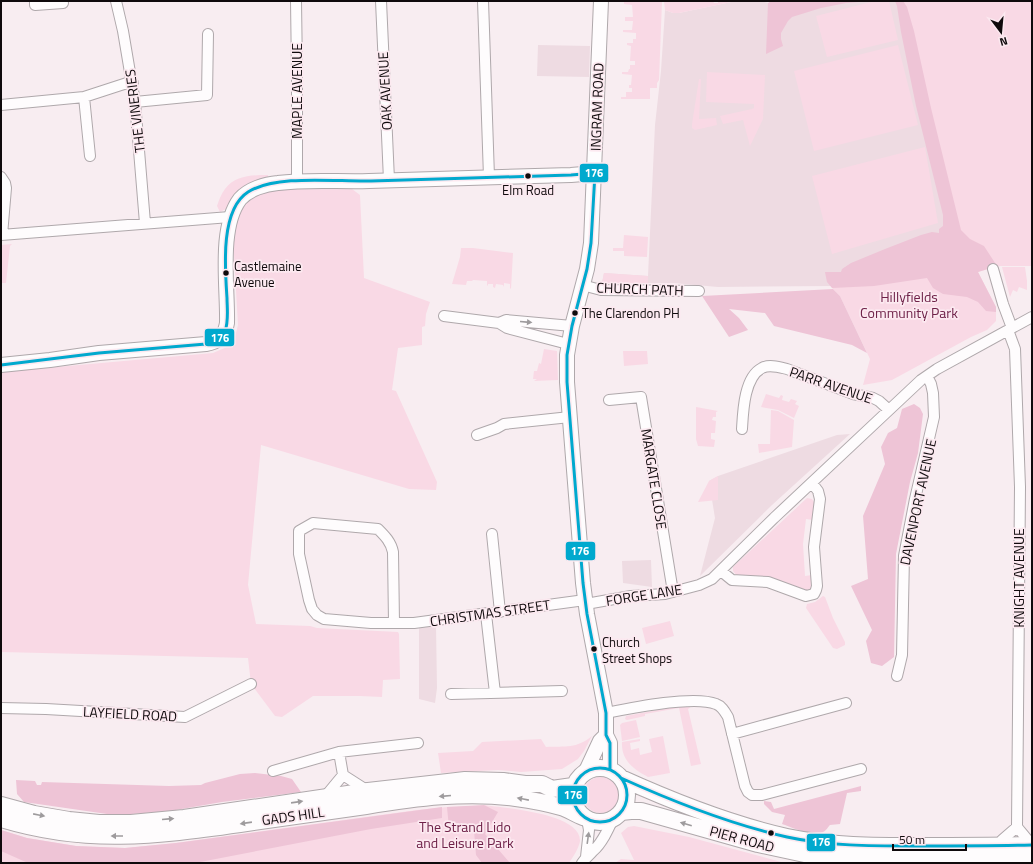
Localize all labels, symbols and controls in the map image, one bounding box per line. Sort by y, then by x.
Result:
north arrow [981,12,1021,52]
text: N [998,33,1010,50]
street label: MAPLE AVENUE [286,43,307,139]
street label: OAK AVENUE [372,51,397,131]
street label: INGRAM ROAD [584,62,609,151]
street label: THE VINERIES [119,68,150,154]
line badge: 176 [579,163,609,183]
text: 176 [585,165,603,181]
marker: Elm Road [523,171,533,181]
place label: Elm Road [502,180,554,200]
place label: Castlemaine Avenue [234,256,302,292]
marker: Castlemaine Avenue [221,268,231,278]
street label: CHURCH PATH [596,276,684,301]
park label: Hillyfields Community Park [860,286,958,323]
place label: The Clarendon PH [582,303,680,323]
marker: The Clarendon PH [570,308,580,318]
one-way arrow [520,319,532,326]
line badge: 176 [204,328,235,347]
text: 176 [211,330,229,346]
street label: PARR AVENUE [787,361,876,409]
street label: MARGATE CLOSE [636,427,673,531]
street label: DAVENPORT AVENUE [894,437,941,567]
street label: KNIGHT AVENUE [1008,528,1029,628]
line badge: 176 [565,541,596,561]
text: 176 [571,543,589,559]
street label: FORGE LANE [604,578,684,611]
street label: CHRISTMAS STREET [428,594,552,631]
place label: Church Street Shops [602,632,672,668]
marker: Church Street Shops [589,644,599,654]
street label: LAYFIELD ROAD [82,701,178,726]
line badge: 176 [557,785,588,805]
text: 176 [564,787,582,803]
one-way arrow [439,793,451,800]
one-way arrow [517,796,529,802]
one-way arrow [291,799,303,805]
street label: GADS HILL [260,801,326,830]
one-way arrow [33,812,45,818]
one-way arrow [162,816,174,823]
park label: The Strand Lido and Leisure Park [416,816,514,853]
one-way arrow [240,820,252,826]
street label: PIER ROAD [707,820,777,857]
one-way arrow [680,821,692,827]
scale bar [893,826,966,852]
unlabelled marker [766,828,776,838]
text: 50 m [899,830,925,849]
one-way arrow [585,832,591,844]
one-way arrow [111,833,123,840]
line badge: 176 [806,833,836,852]
text: 176 [812,834,830,850]

